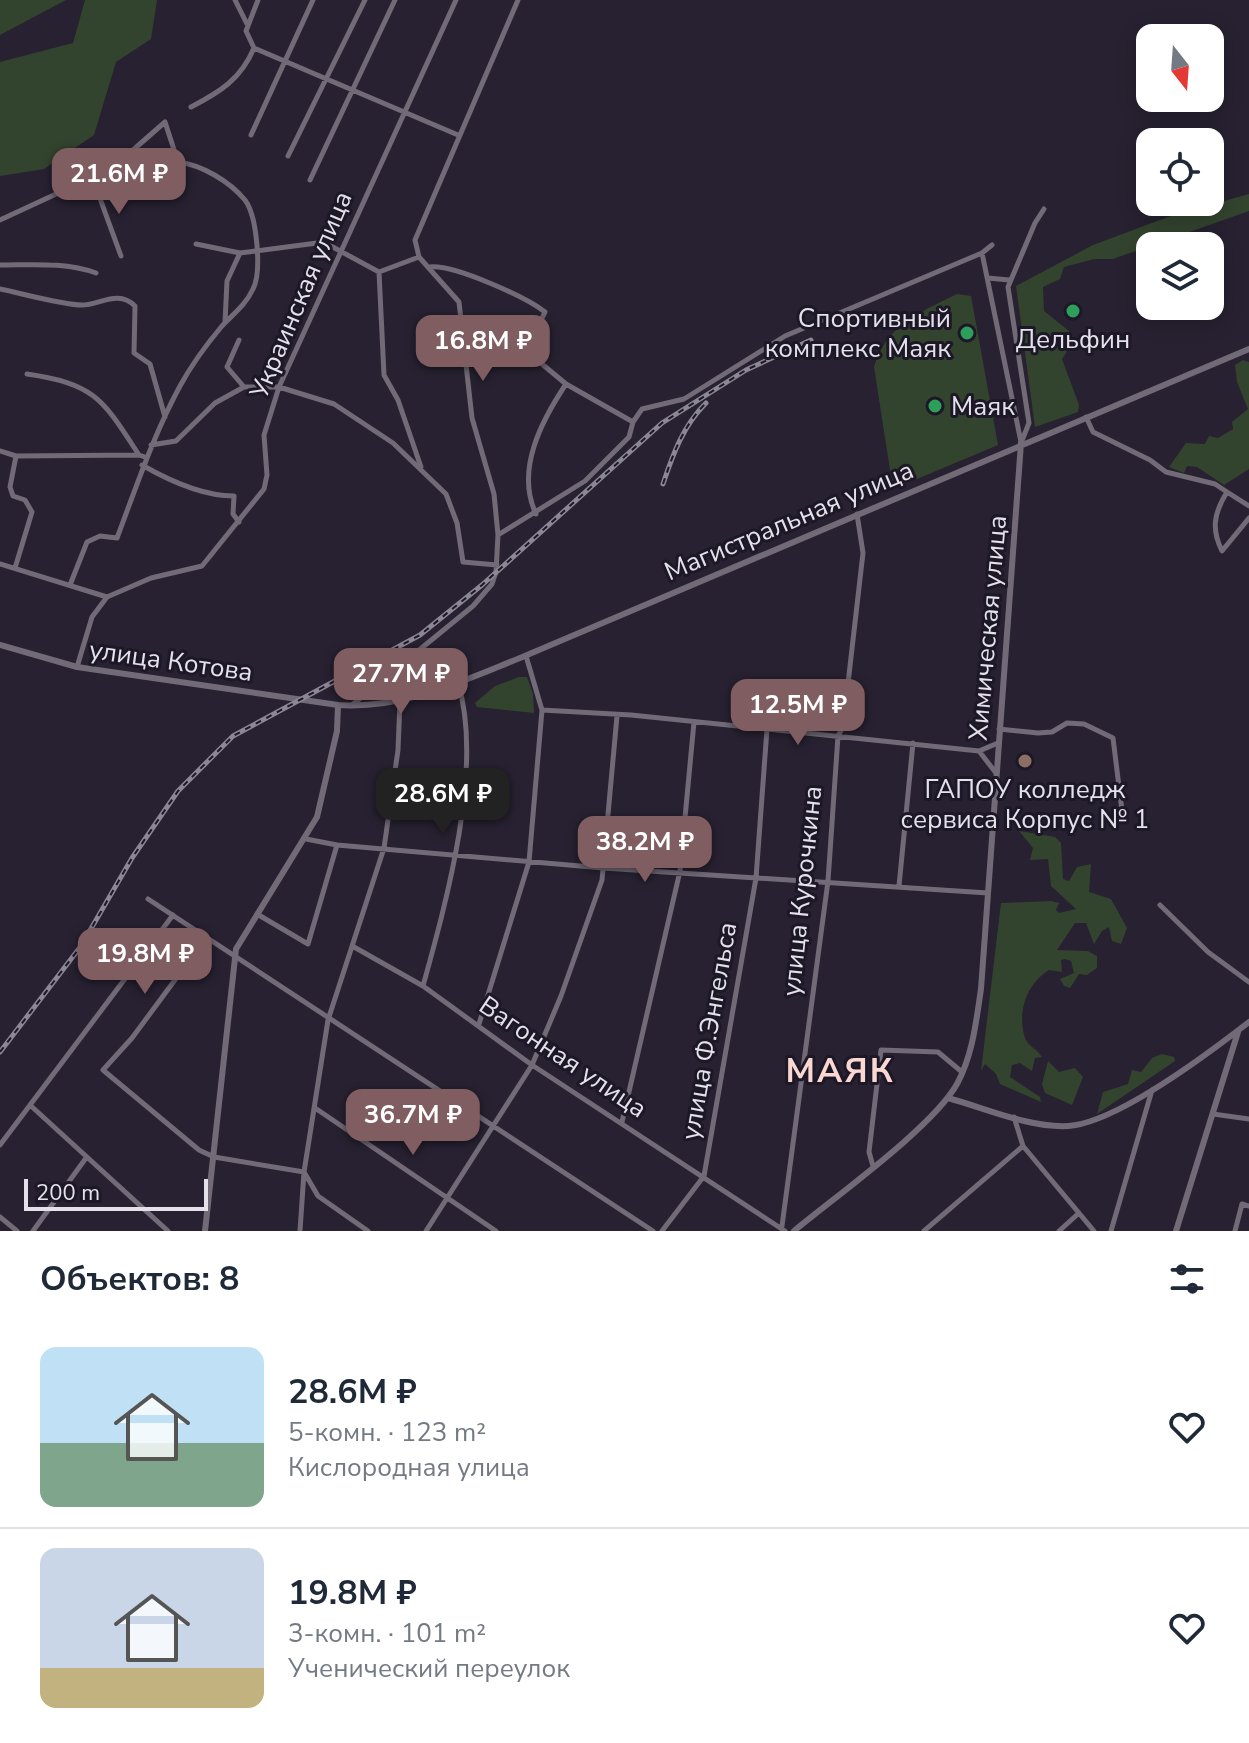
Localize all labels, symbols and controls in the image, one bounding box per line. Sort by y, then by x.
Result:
north arrow [1136,24,1224,112]
map controls [1136,24,1224,320]
button: locate [1136,128,1224,216]
pin: 21.6M ₽ [45,148,193,216]
text: 21.6M ₽ [70,156,168,191]
street label: Украинская улица [241,186,361,405]
button: layers [1136,232,1224,320]
place label: Спортивный комплекс Маяк [765,301,951,366]
marker: Дельфин [1064,302,1082,320]
pin: 16.8M ₽ [409,315,557,383]
place label: Дельфин [1016,322,1130,357]
text: 16.8M ₽ [434,323,532,358]
marker: Спортивный комплекс Маяк [958,324,976,342]
place label: Маяк [951,389,1015,424]
marker: Маяк [926,397,944,415]
street label: Магистральная улица [659,453,919,589]
street label: Химическая улица [961,514,1015,742]
street label: улица Котова [87,632,255,690]
pin: 27.7M ₽ [327,648,475,716]
text: 27.7M ₽ [352,656,450,691]
pin: 12.5M ₽ [724,679,872,747]
text: 12.5M ₽ [749,687,847,722]
marker: ГАПОУ колледж сервиса Корпус № 1 [1016,752,1034,770]
pin: 28.6M ₽ [369,768,517,836]
place label: ГАПОУ колледж сервиса Корпус № 1 [901,772,1149,837]
text: 28.6M ₽ [394,776,492,811]
street label: улица Курочкина [774,784,830,998]
pin: 38.2M ₽ [571,816,719,884]
text: 38.2M ₽ [596,824,694,859]
street label: улица Ф.Энгельса [673,919,745,1143]
pin: 19.8M ₽ [71,928,219,996]
text: 19.8M ₽ [96,936,194,971]
street label: Вагонная улица [472,988,654,1126]
district label: МАЯК [785,1048,895,1094]
pin: 36.7M ₽ [339,1089,487,1157]
text: 36.7M ₽ [364,1097,462,1132]
scale bar [24,1175,208,1211]
text: 200 m [36,1178,100,1208]
text: Объектов: 8 [40,1256,239,1302]
icon: filters [1165,1257,1209,1301]
text: 28.6M ₽ [288,1369,417,1415]
icon: home [104,1379,200,1475]
icon: heart [1165,1405,1209,1449]
text: 5-комн. · 123 m² [288,1415,486,1450]
text: Кислородная улица [288,1450,530,1485]
text: 19.8M ₽ [288,1570,417,1616]
icon: home [104,1580,200,1676]
icon: heart [1165,1606,1209,1650]
text: 3-комн. · 101 m² [288,1616,486,1651]
text: Ученический переулок [288,1651,570,1686]

